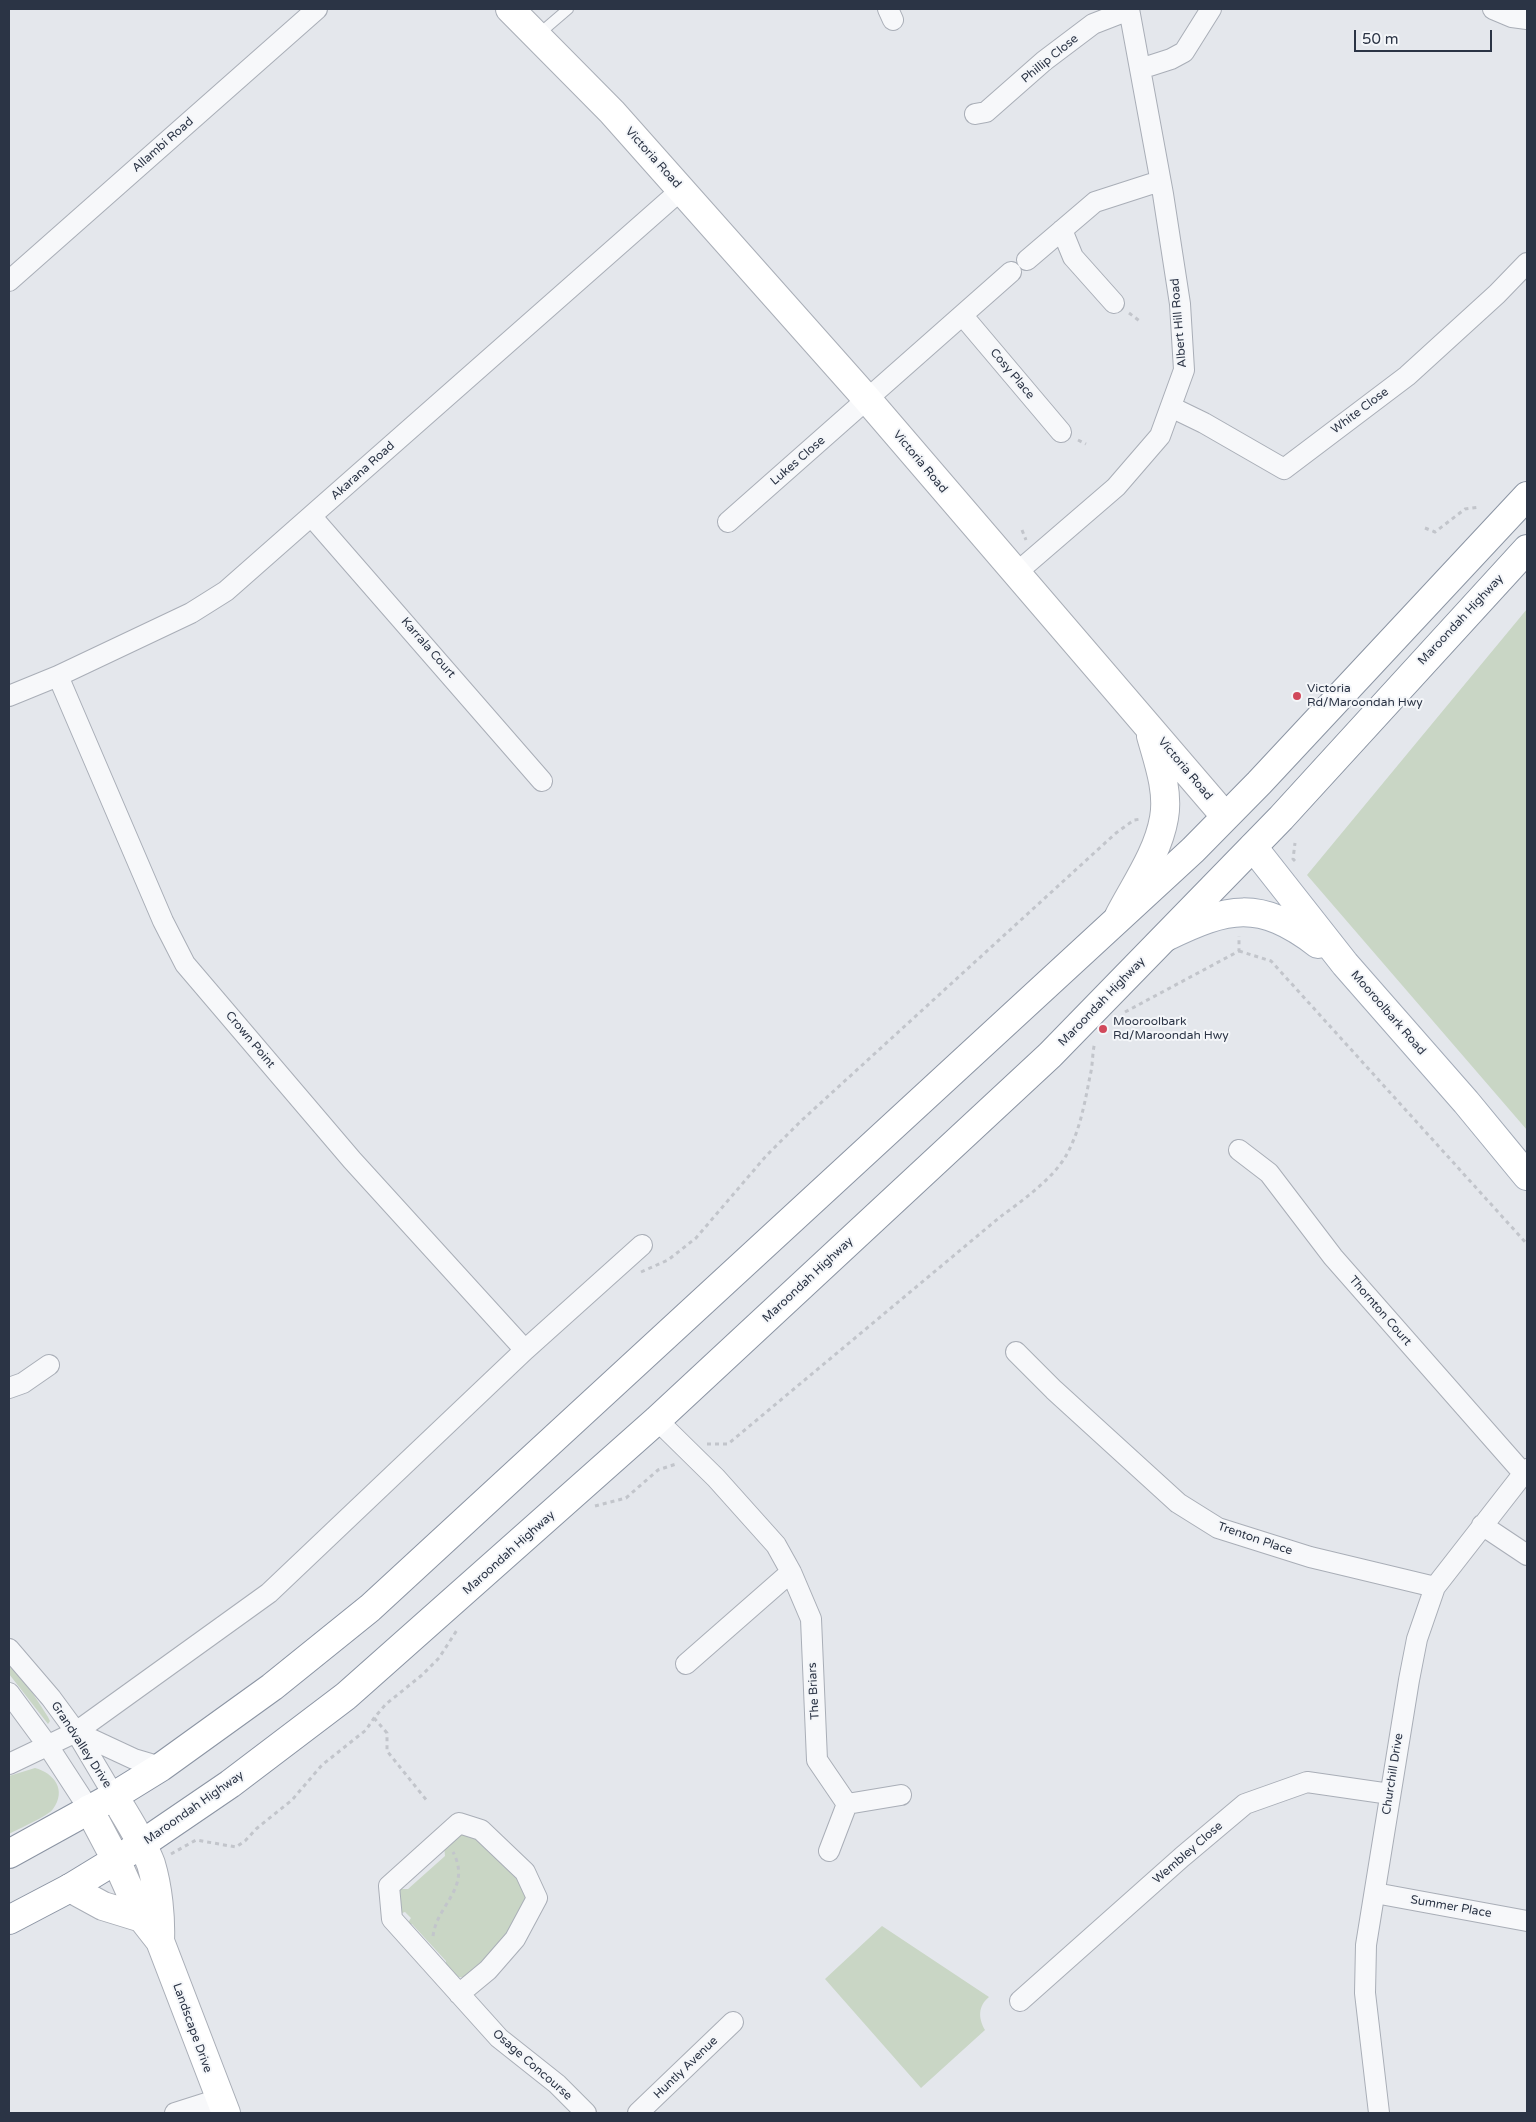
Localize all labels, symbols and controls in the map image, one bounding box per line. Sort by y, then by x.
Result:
scale bar [1356,20,1494,52]
text: 50 m [1362,30,1399,48]
street label: Phillip Close [1019,32,1081,86]
street label: Allambi Road [129,114,197,176]
street label: Victoria Road [622,125,684,191]
street label: Albert Hill Road [1168,278,1190,368]
street label: Cosy Place [987,346,1037,402]
street label: White Close [1329,385,1391,437]
street label: Victoria Road [890,428,950,496]
street label: Lukes Close [768,433,828,489]
street label: Akarana Road [328,439,398,503]
street label: Maroondah Highway [1415,572,1507,668]
street label: Karrala Court [398,615,458,681]
place label: Victoria Rd/Maroondah Hwy [1307,682,1423,710]
marker: Victoria Rd/Maroondah Hwy [1291,690,1303,702]
street label: Victoria Road [1155,735,1215,803]
street label: Maroondah Highway [1056,954,1148,1050]
street label: Mooroolbark Road [1348,968,1428,1058]
street label: Crown Point [222,1009,278,1071]
place label: Mooroolbark Rd/Maroondah Hwy [1113,1015,1229,1043]
marker: Mooroolbark Rd/Maroondah Hwy [1097,1023,1109,1035]
street label: Maroondah Highway [760,1234,856,1326]
street label: Thornton Court [1346,1273,1414,1349]
street label: Maroondah Highway [460,1508,558,1598]
street label: Trenton Place [1216,1519,1294,1559]
street label: The Briars [805,1662,823,1720]
street label: Grandvalley Drive [48,1699,114,1791]
street label: Churchill Drive [1379,1732,1407,1816]
street label: Maroondah Highway [141,1768,247,1848]
street label: Wembley Close [1150,1819,1226,1887]
street label: Summer Place [1409,1893,1493,1921]
street label: Landscape Drive [169,1981,215,2075]
street label: Osage Concourse [489,2027,575,2103]
street label: Huntly Avenue [651,2034,721,2102]

